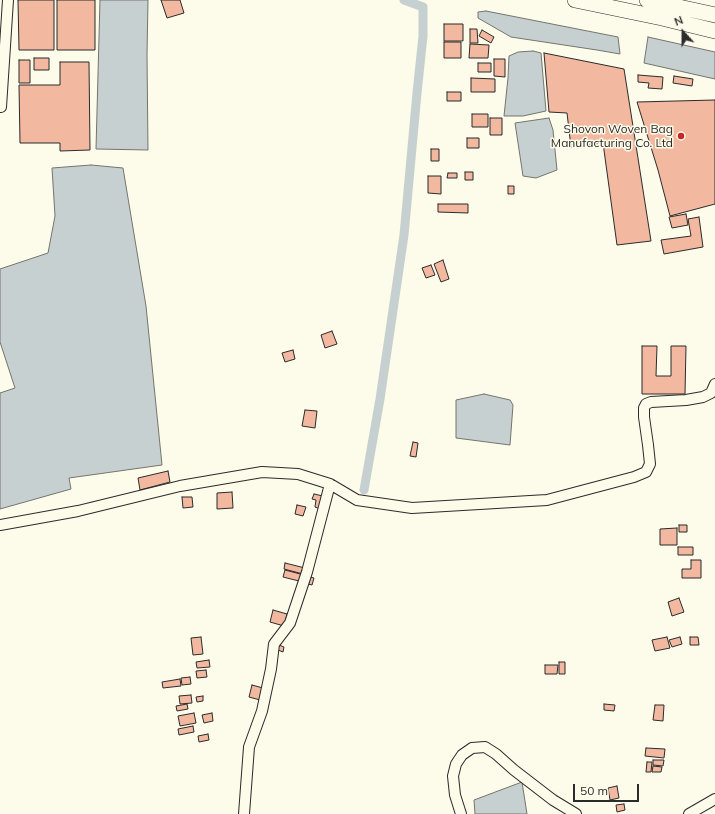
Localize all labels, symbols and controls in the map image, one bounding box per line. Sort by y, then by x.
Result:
north arrow [663,12,703,52]
text: N [672,13,685,29]
place label: Shovon Woven Bag Manufacturing Co. Ltd [551,122,673,150]
marker: Shovon Woven Bag Manufacturing Co. Ltd [676,131,686,141]
scale bar [575,776,641,802]
text: 50 m [580,783,608,798]

